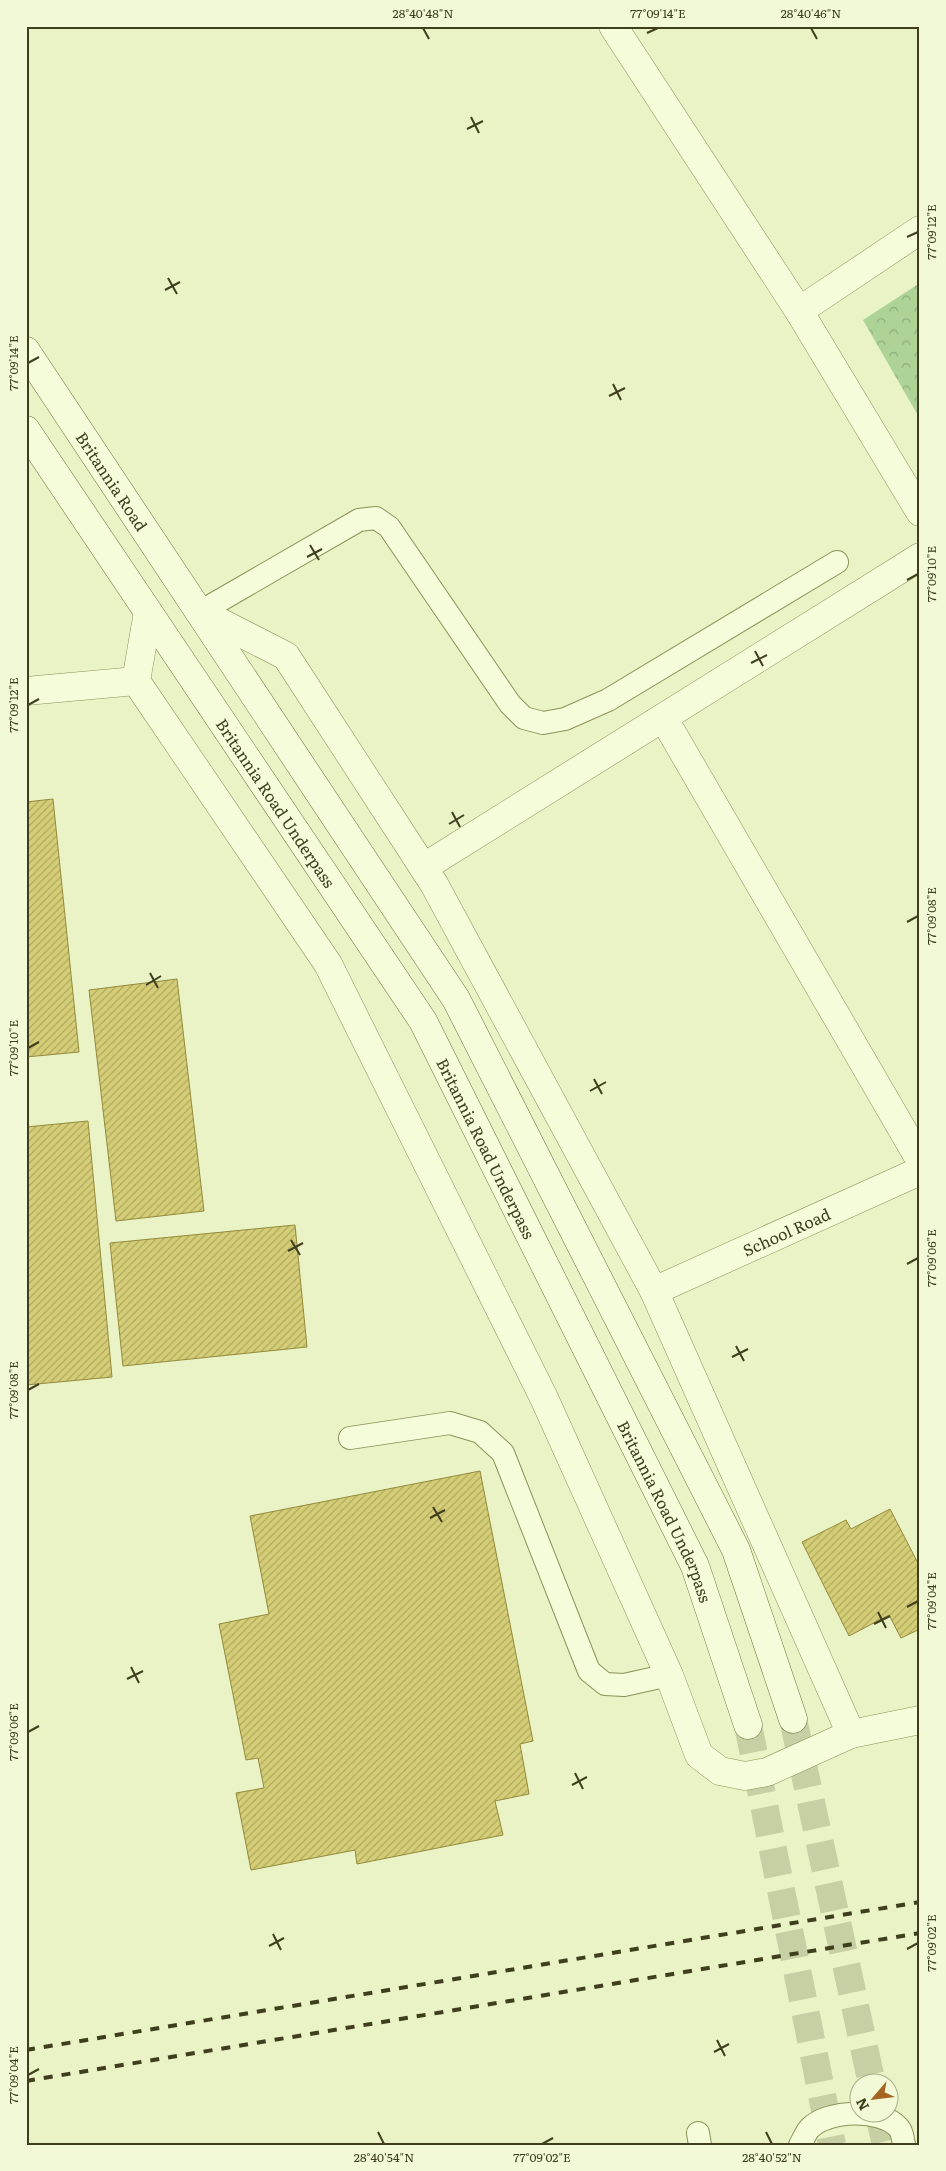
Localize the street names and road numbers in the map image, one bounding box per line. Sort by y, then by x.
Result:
street label: Britannia Road [71,427,154,536]
street label: Britannia Road Underpass [211,713,342,892]
street label: Britannia Road Underpass [431,1054,542,1243]
street label: School Road [738,1201,834,1262]
street label: Britannia Road Underpass [612,1416,718,1605]

